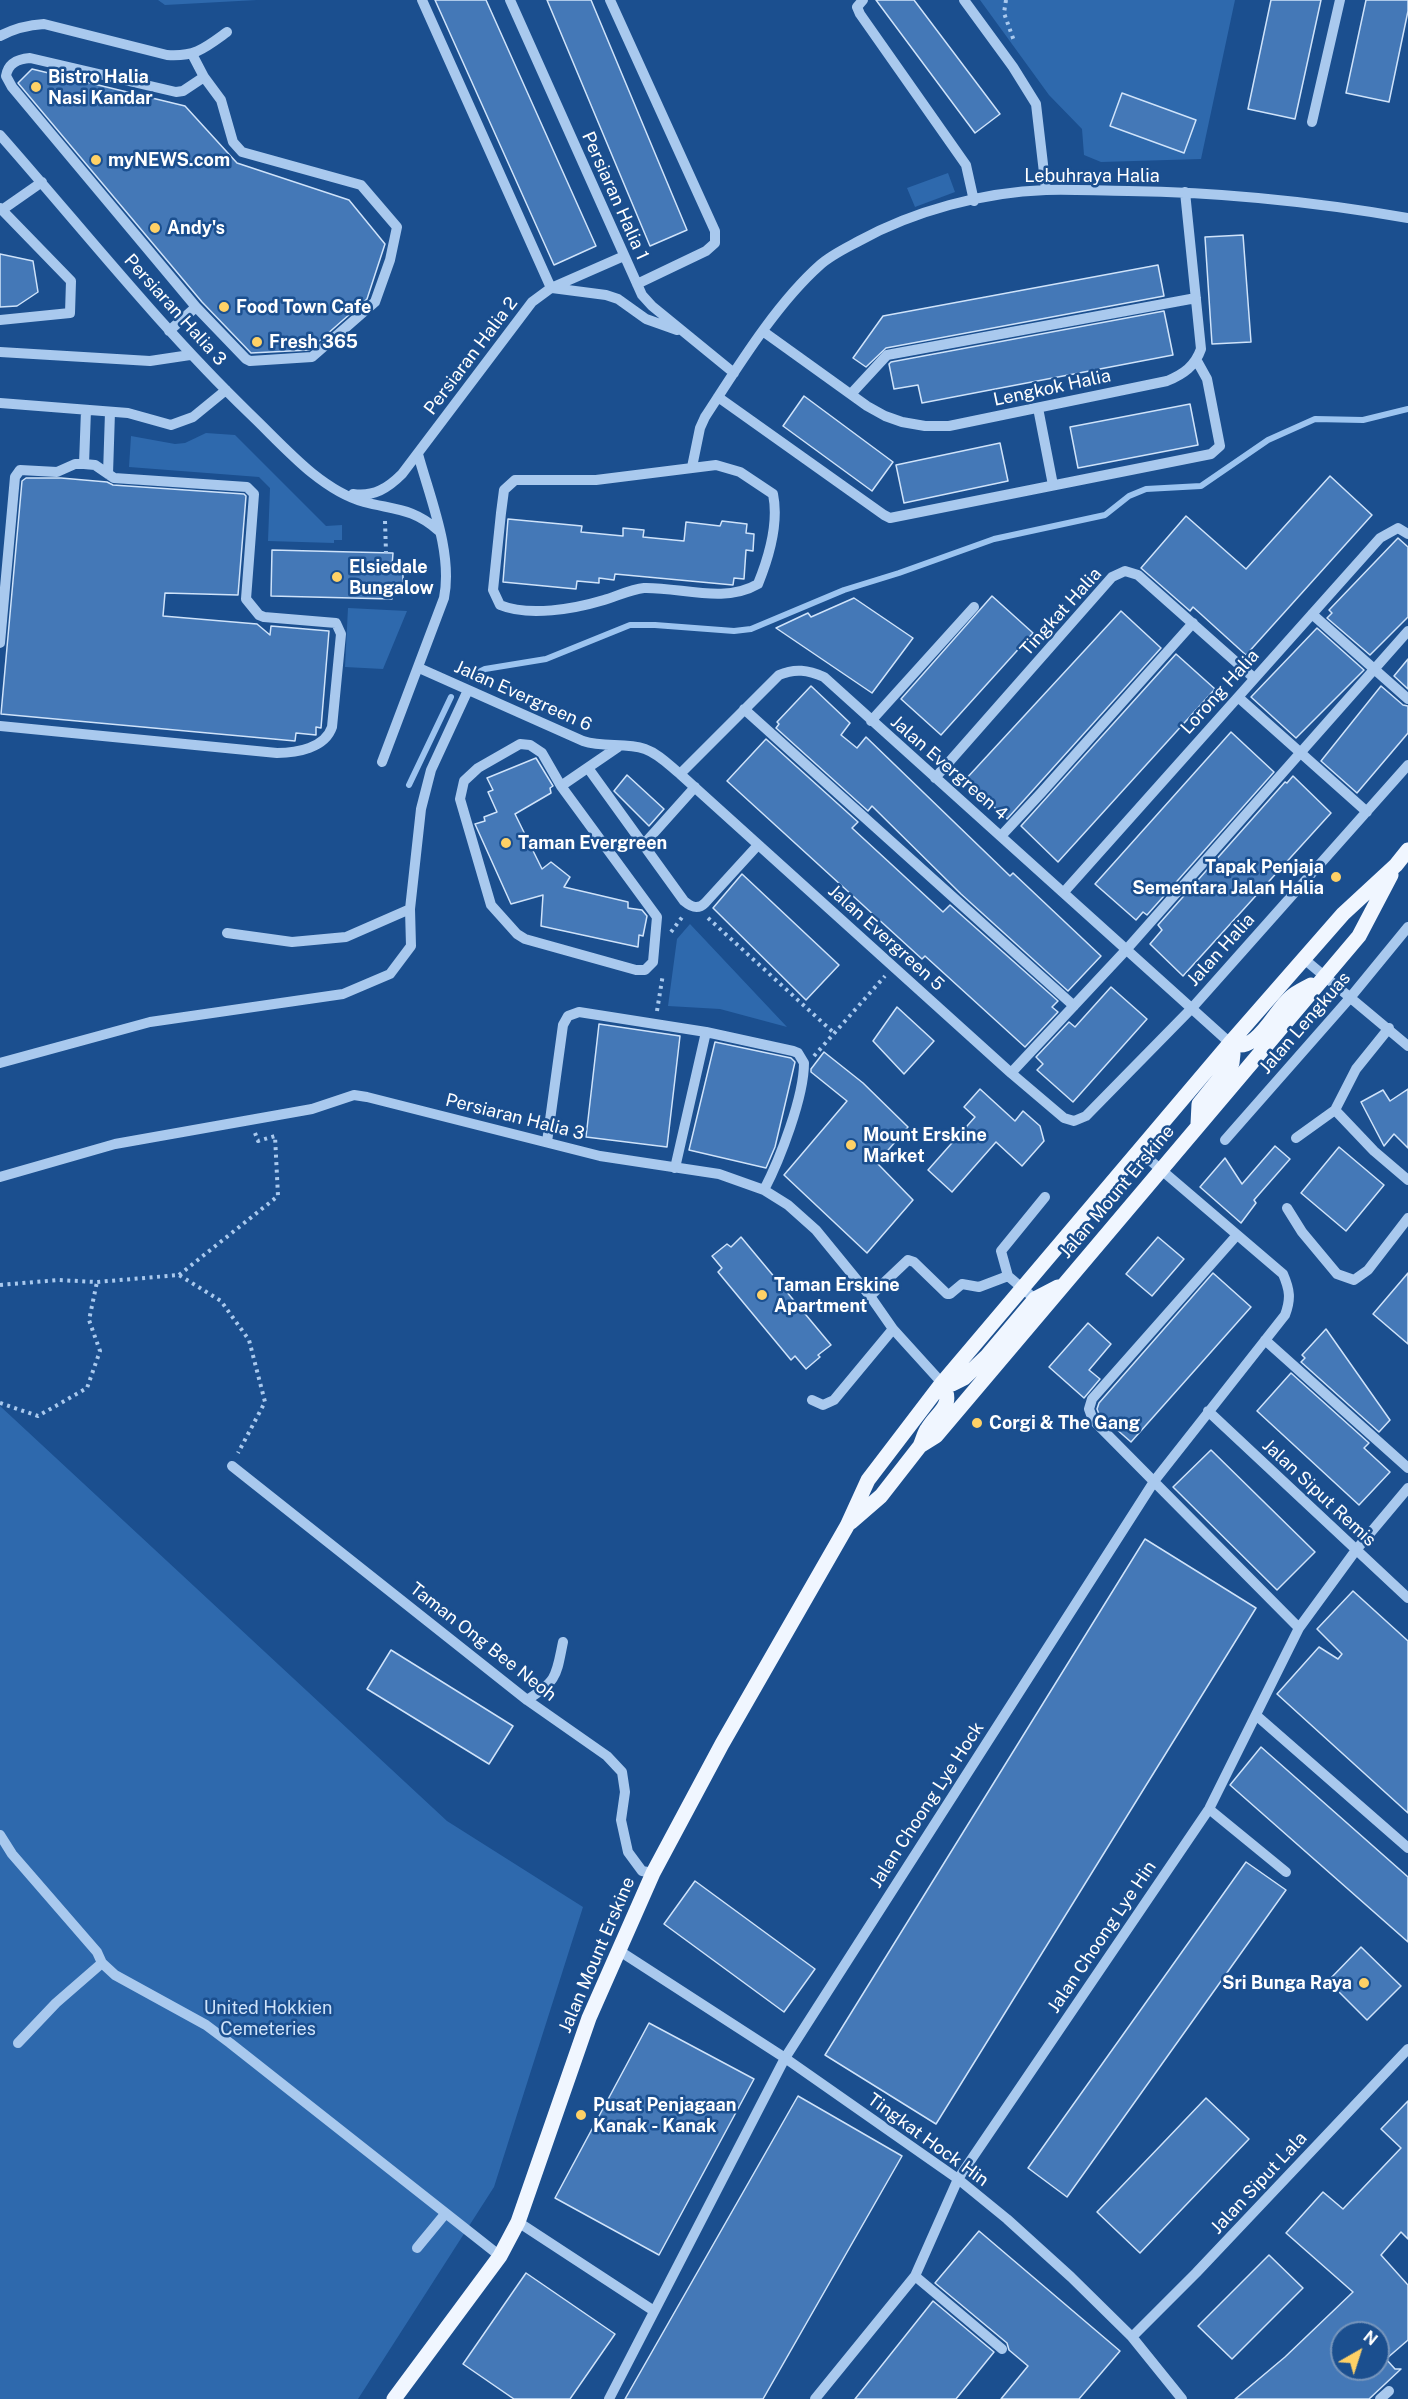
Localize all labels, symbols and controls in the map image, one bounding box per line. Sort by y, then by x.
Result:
place label: Bistro Halia Nasi Kandar [48,66,153,109]
marker: Bistro Halia Nasi Kandar [29,80,43,94]
street label: Persiaran Halia 1 [577,128,653,264]
place label: myNEWS.com [108,149,230,171]
marker: myNEWS.com [89,153,103,167]
street label: Lebuhraya Halia [1024,165,1160,187]
place label: Andy's [167,217,225,239]
marker: Andy's [148,221,162,235]
street label: Persiaran Halia 3 [119,250,231,370]
street label: Persiaran Halia 2 [420,293,522,419]
place label: Food Town Cafe [236,296,371,318]
marker: Food Town Cafe [217,300,231,314]
place label: Fresh 365 [269,331,358,353]
marker: Fresh 365 [250,335,264,349]
street label: Lengkok Halia [991,365,1113,411]
place label: Elsiedale Bungalow [349,556,434,598]
street label: Tingkat Halia [1016,563,1106,661]
marker: Elsiedale Bungalow [330,570,344,584]
street label: Lorong Halia [1176,645,1264,739]
street label: Jalan Evergreen 6 [451,656,595,736]
street label: Jalan Evergreen 4 [886,711,1012,825]
place label: Taman Evergreen [518,832,667,854]
marker: Taman Evergreen [499,836,513,850]
place label: Tapak Penjaja Sementara Jalan Halia [1132,856,1324,898]
marker: Tapak Penjaja Sementara Jalan Halia [1329,870,1343,884]
street label: Jalan Evergreen 5 [824,880,948,996]
street label: Jalan Halia [1183,909,1259,991]
street label: Jalan Lengkuas [1255,968,1355,1078]
street label: Persiaran Halia 3 [443,1089,587,1145]
street label: Jalan Mount Erskine [1055,1121,1179,1263]
place label: Mount Erskine Market [863,1124,987,1166]
marker: Mount Erskine Market [844,1138,858,1152]
place label: Taman Erskine Apartment [774,1274,900,1316]
marker: Taman Erskine Apartment [755,1288,769,1302]
place label: Corgi & The Gang [989,1412,1140,1434]
marker: Corgi & The Gang [970,1416,984,1430]
street label: Jalan Siput Remis [1258,1435,1380,1551]
street label: Taman Ong Bee Neoh [405,1578,561,1706]
street label: Jalan Choong Lye Hock [865,1718,989,1892]
street label: Jalan Choong Lye Hin [1043,1857,1161,2017]
street label: Jalan Mount Erskine [554,1874,640,2036]
place label: Sri Bunga Raya [1222,1972,1352,1994]
marker: Sri Bunga Raya [1357,1976,1371,1990]
park label: United Hokkien Cemeteries [204,1997,332,2040]
street label: Tingkat Hock Hin [863,2089,993,2191]
place label: Pusat Penjagaan Kanak - Kanak [593,2094,736,2136]
marker: Pusat Penjagaan Kanak - Kanak [574,2108,588,2122]
street label: Jalan Siput Lala [1206,2128,1312,2238]
north arrow [1330,2321,1390,2381]
text: N [1360,2327,1381,2349]

